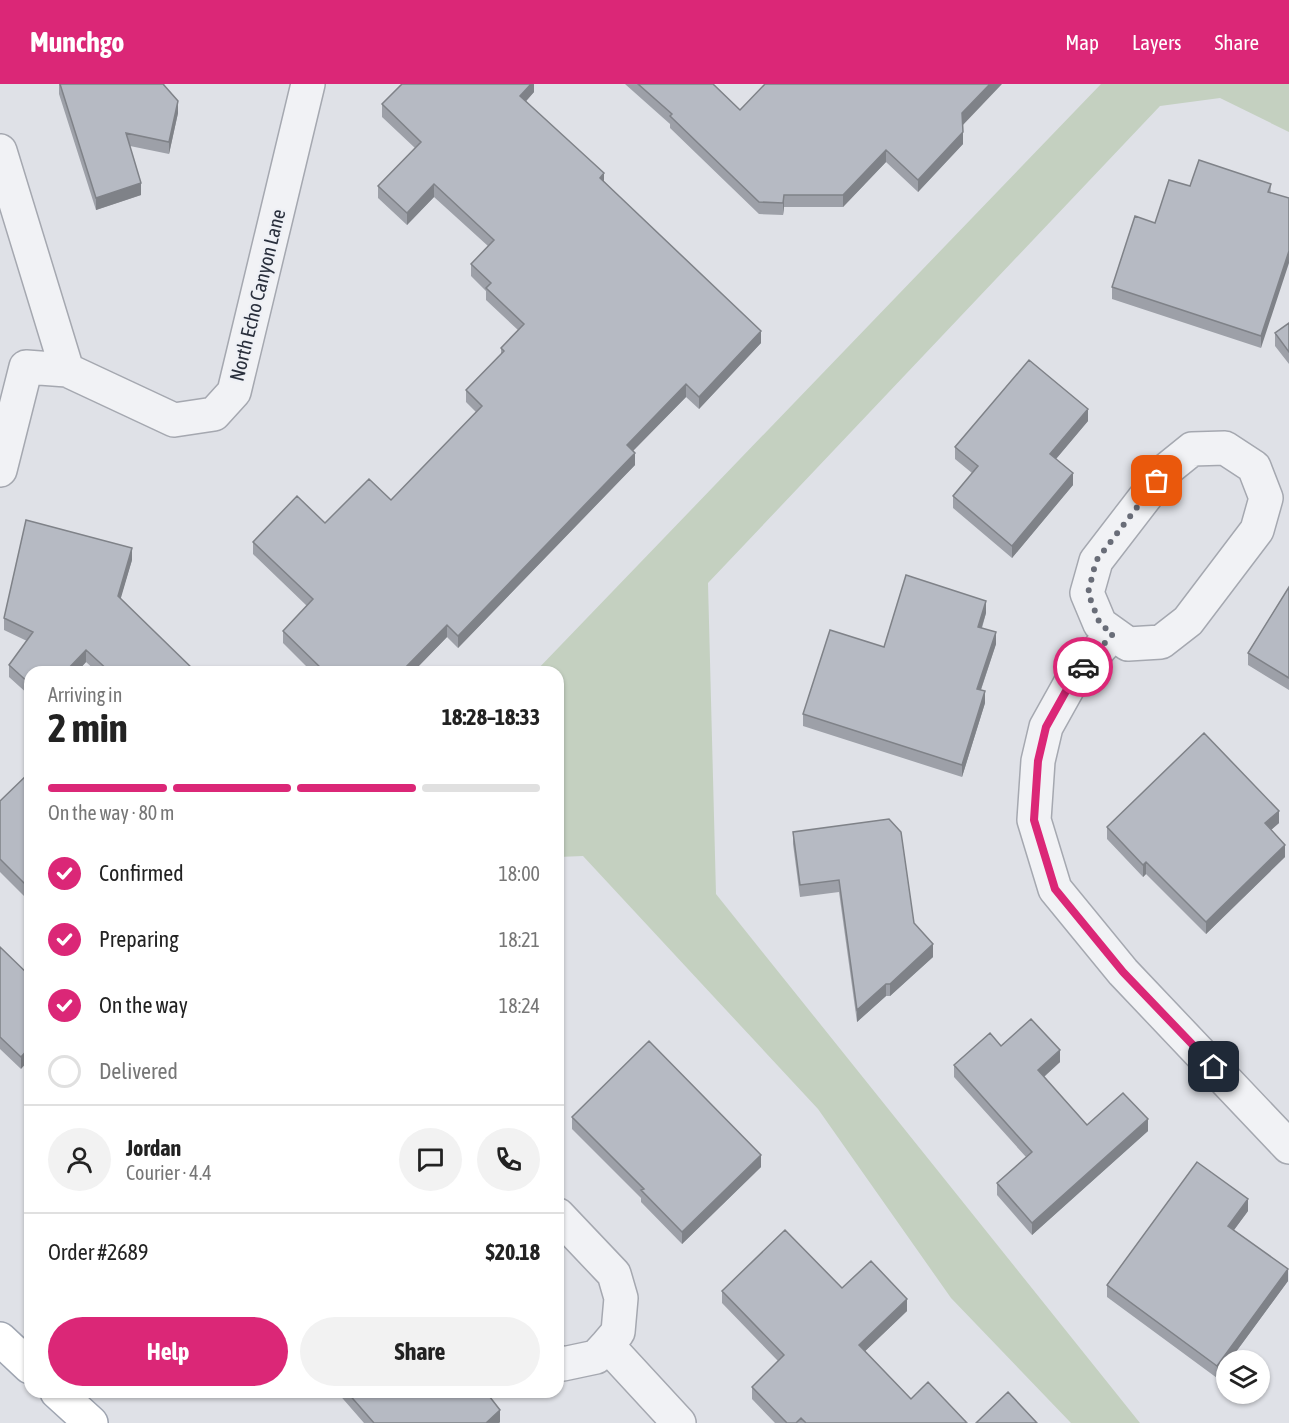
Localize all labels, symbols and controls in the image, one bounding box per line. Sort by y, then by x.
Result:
text: Munchgo [30,26,124,58]
text: Map [1065,30,1099,54]
text: Layers [1132,30,1182,54]
text: Share [1215,30,1259,54]
street label: North Echo Canyon Lane [224,207,290,383]
pin [1131,455,1182,506]
icon: bag [1140,464,1173,497]
courier [1053,637,1113,697]
icon: car [1067,651,1100,684]
text: Arriving in [48,683,122,706]
text: 18:28–18:33 [442,704,540,730]
text: 2 min [48,706,128,750]
text: On the way · 80 m [48,801,174,824]
icon: check [48,857,81,890]
text: Confirmed [99,860,184,886]
text: 18:00 [498,862,540,885]
icon: check [48,923,81,956]
text: Preparing [99,926,179,952]
text: 18:21 [499,928,540,951]
icon: check [48,989,81,1022]
text: On the way [99,992,188,1018]
text: 18:24 [499,994,540,1017]
pin [1188,1041,1239,1092]
icon: home [1197,1050,1230,1083]
text: Delivered [99,1058,178,1084]
button: person [48,1128,111,1191]
button: chat [399,1128,462,1191]
button: phone [477,1128,540,1191]
text: Jordan [126,1135,181,1161]
text: Courier · 4.4 [126,1161,212,1184]
text: Order #2689 [48,1239,148,1265]
text: $20.18 [485,1239,540,1265]
button: Help [48,1317,288,1386]
button: Share [300,1317,540,1386]
map controls [1216,1350,1270,1404]
button: layers [1216,1350,1270,1404]

